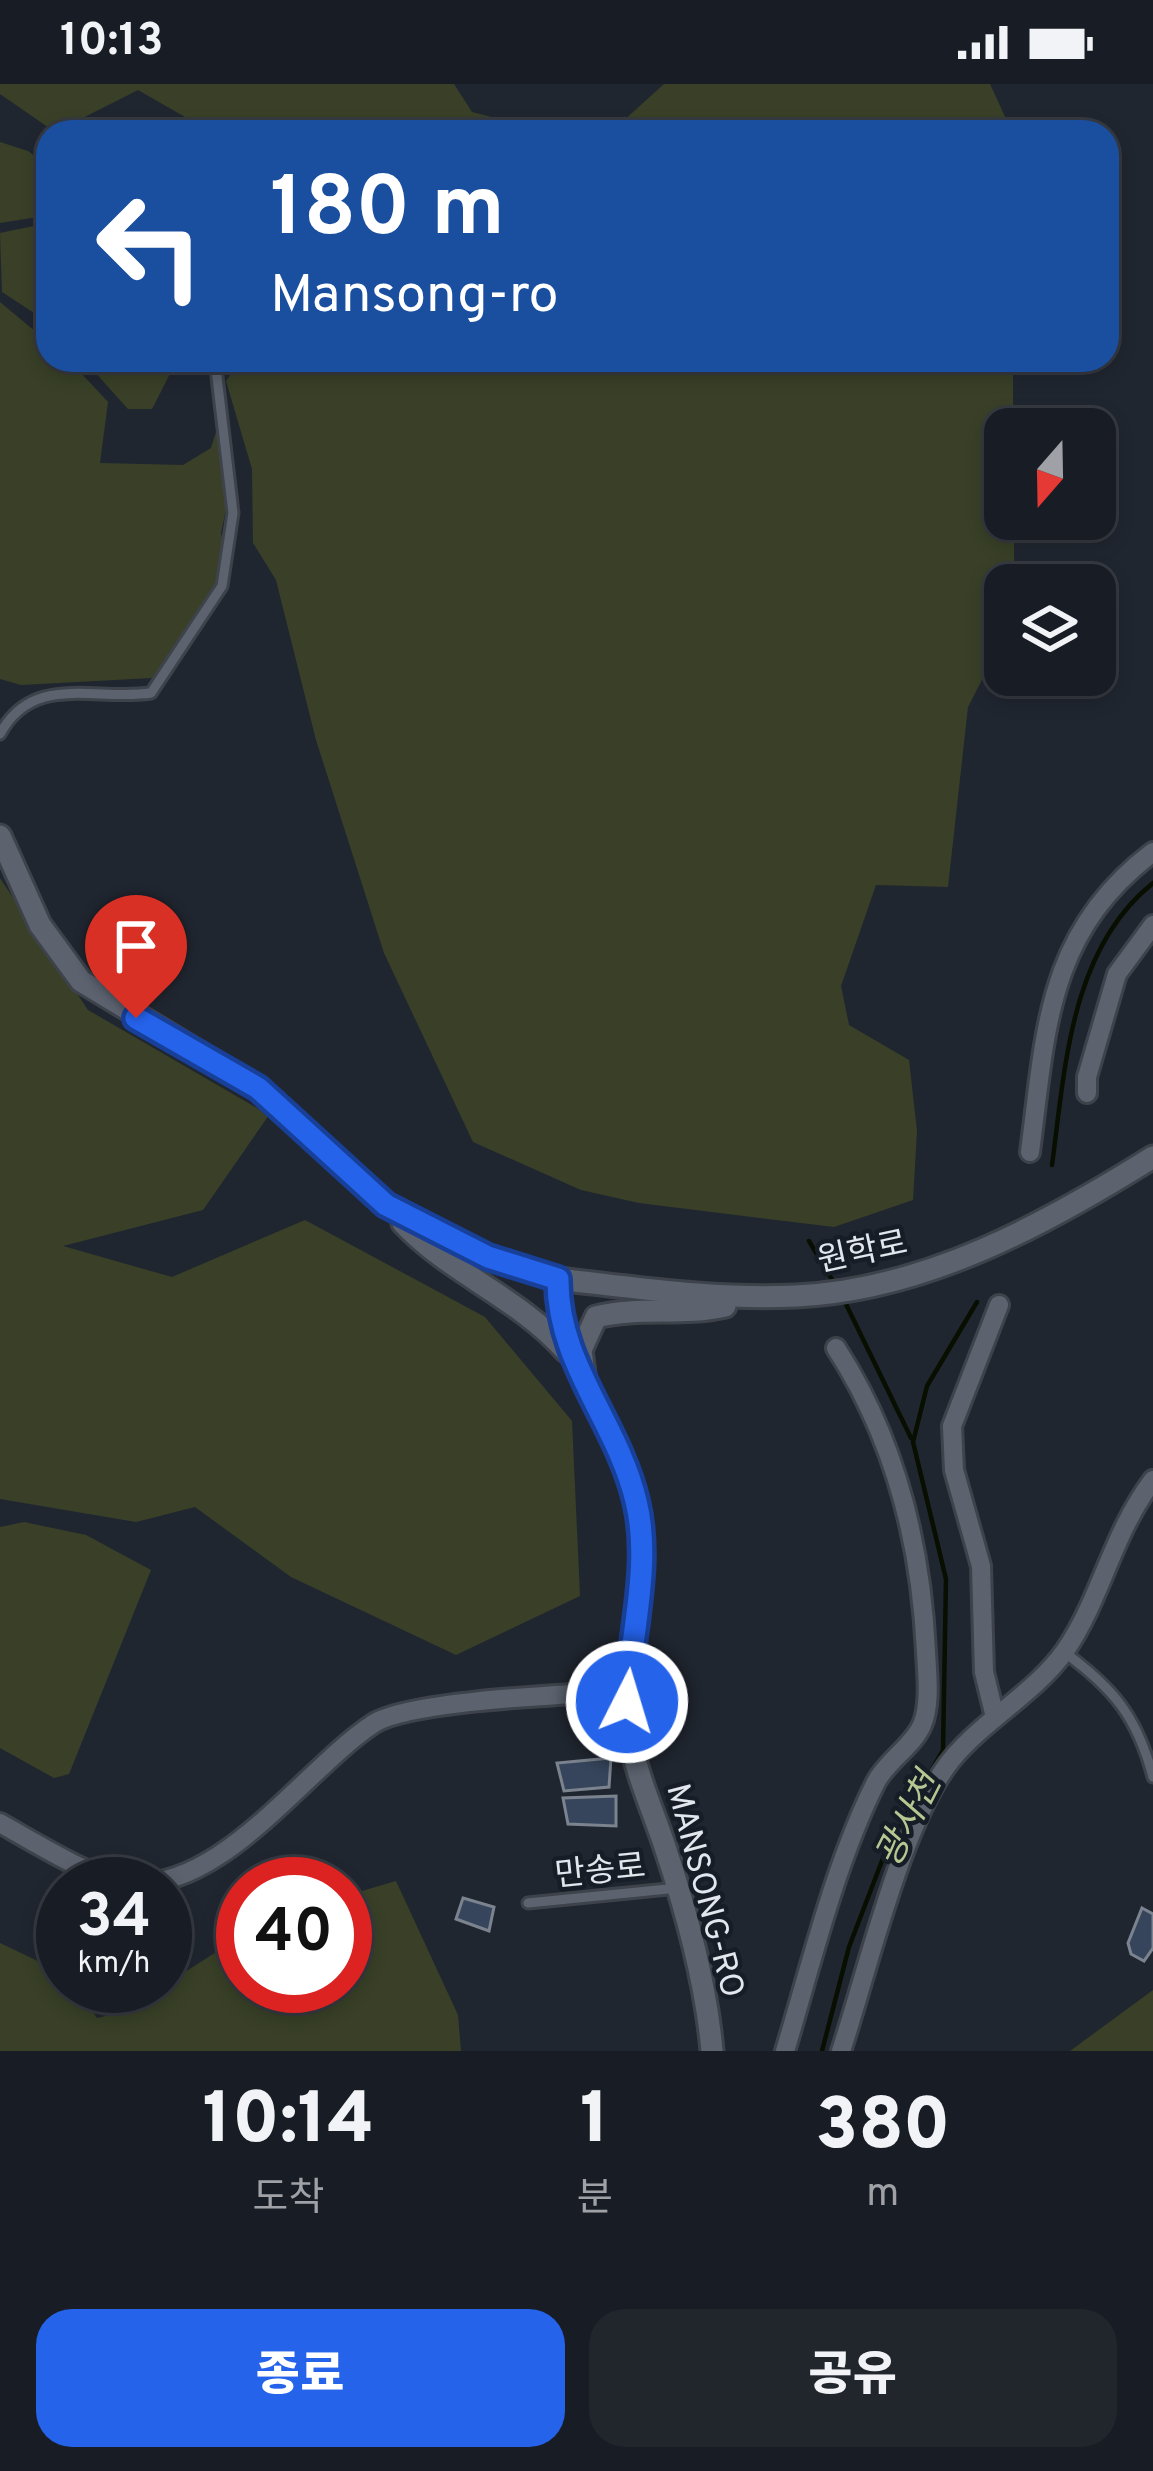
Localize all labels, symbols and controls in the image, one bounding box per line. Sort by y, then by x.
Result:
text: 10:13 [60,14,164,71]
text: 180 m [270,159,505,265]
icon: left [72,168,228,324]
text: Mansong-ro [270,263,559,332]
north arrow [984,408,1116,540]
map controls [984,408,1116,696]
button: layers [984,564,1116,696]
pin [85,895,187,1018]
icon: arrive [103,913,169,979]
street label: 원학로 [814,1224,912,1284]
position arrow [564,1639,690,1765]
water label: 광사천 [868,1763,955,1876]
street label: MANSONG-RO [654,1780,752,2003]
street label: 만송로 [553,1847,648,1899]
speed limit sign: 40 [216,1857,372,2013]
text: 34 [77,1882,151,1958]
text: km/h [78,1946,150,1983]
text: 10:14 [202,2077,374,2169]
text: 1 [580,2077,610,2169]
text: 380 [815,2083,951,2175]
text: m [866,2171,899,2220]
text: 도착 [253,2176,324,2225]
text: 분 [577,2176,613,2225]
button: 종료 [36,2309,565,2447]
button: 공유 [589,2309,1117,2447]

